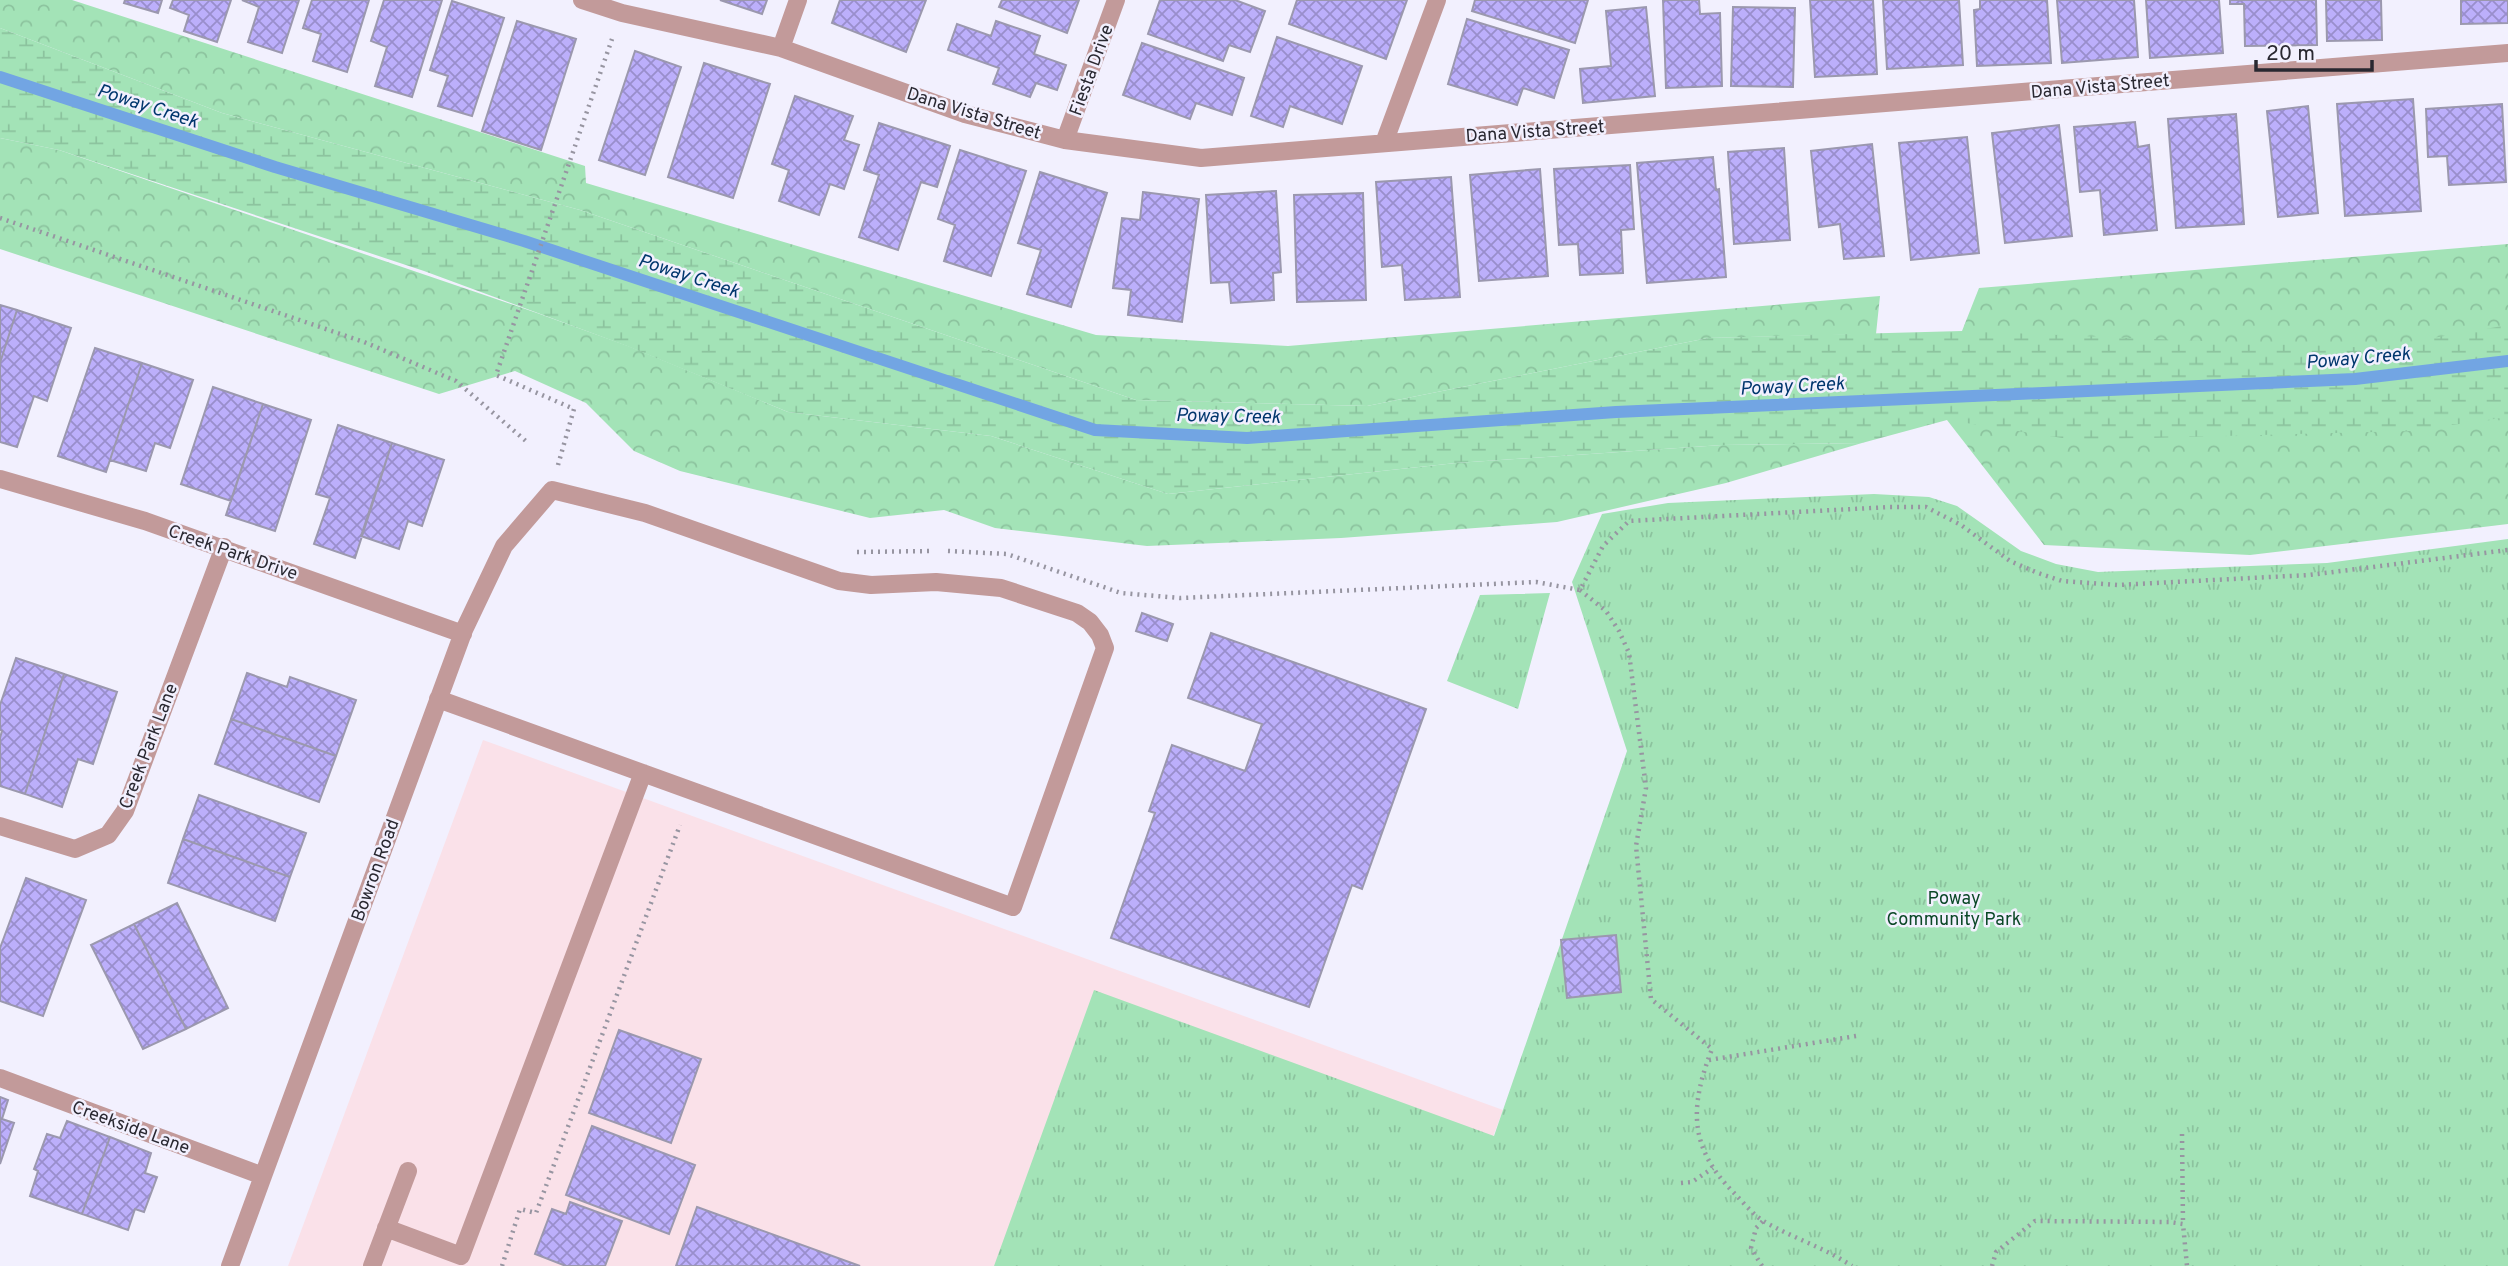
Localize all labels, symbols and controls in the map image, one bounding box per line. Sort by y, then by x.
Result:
street label: Fiesta Drive [1065,22,1120,119]
scale bar [2256,28,2372,72]
text: 20 m [2266,41,2315,68]
street label: Dana Vista Street [2030,70,2171,105]
water label: Poway Creek [94,79,201,135]
street label: Dana Vista Street [904,83,1044,146]
street label: Dana Vista Street [1465,116,1605,149]
water label: Poway Creek [635,249,742,305]
water label: Poway Creek [2305,342,2412,376]
water label: Poway Creek [1739,372,1846,402]
water label: Poway Creek [1175,404,1281,430]
street label: Creek Park Drive [165,520,300,586]
street label: Creek Park Lane [115,680,184,813]
street label: Bowron Road [347,816,406,925]
park label: Poway Community Park [1887,888,2021,932]
street label: Creekside Lane [68,1096,193,1160]

